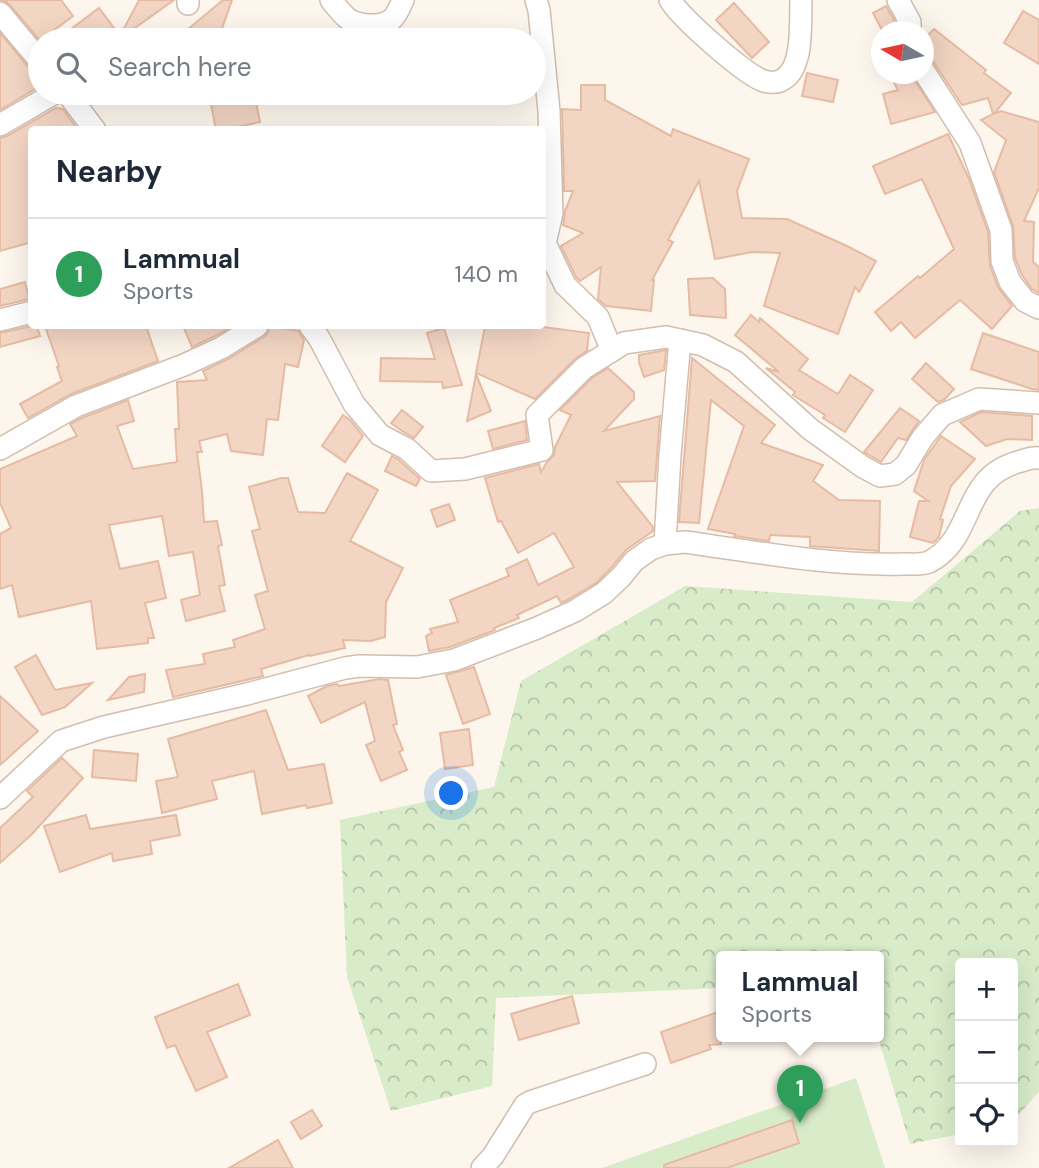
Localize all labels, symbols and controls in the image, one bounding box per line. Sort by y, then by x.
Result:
north arrow [871,21,934,84]
search box [28,28,546,105]
icon: search [52,48,90,86]
text: Search here [108,50,251,84]
text: Nearby [56,152,162,191]
text: Lammual [123,242,240,276]
text: 1 [75,259,83,289]
text: 140 m [455,259,518,289]
text: Sports [123,276,193,306]
your location [434,776,468,810]
popup [716,951,884,1042]
map controls [955,958,1018,1147]
button: + [955,958,1018,1021]
text: Lammual [742,965,858,999]
text: Sports [742,999,812,1029]
button: − [955,1021,1018,1084]
pin: 1 [777,1065,823,1123]
button: locate [955,1084,1018,1147]

